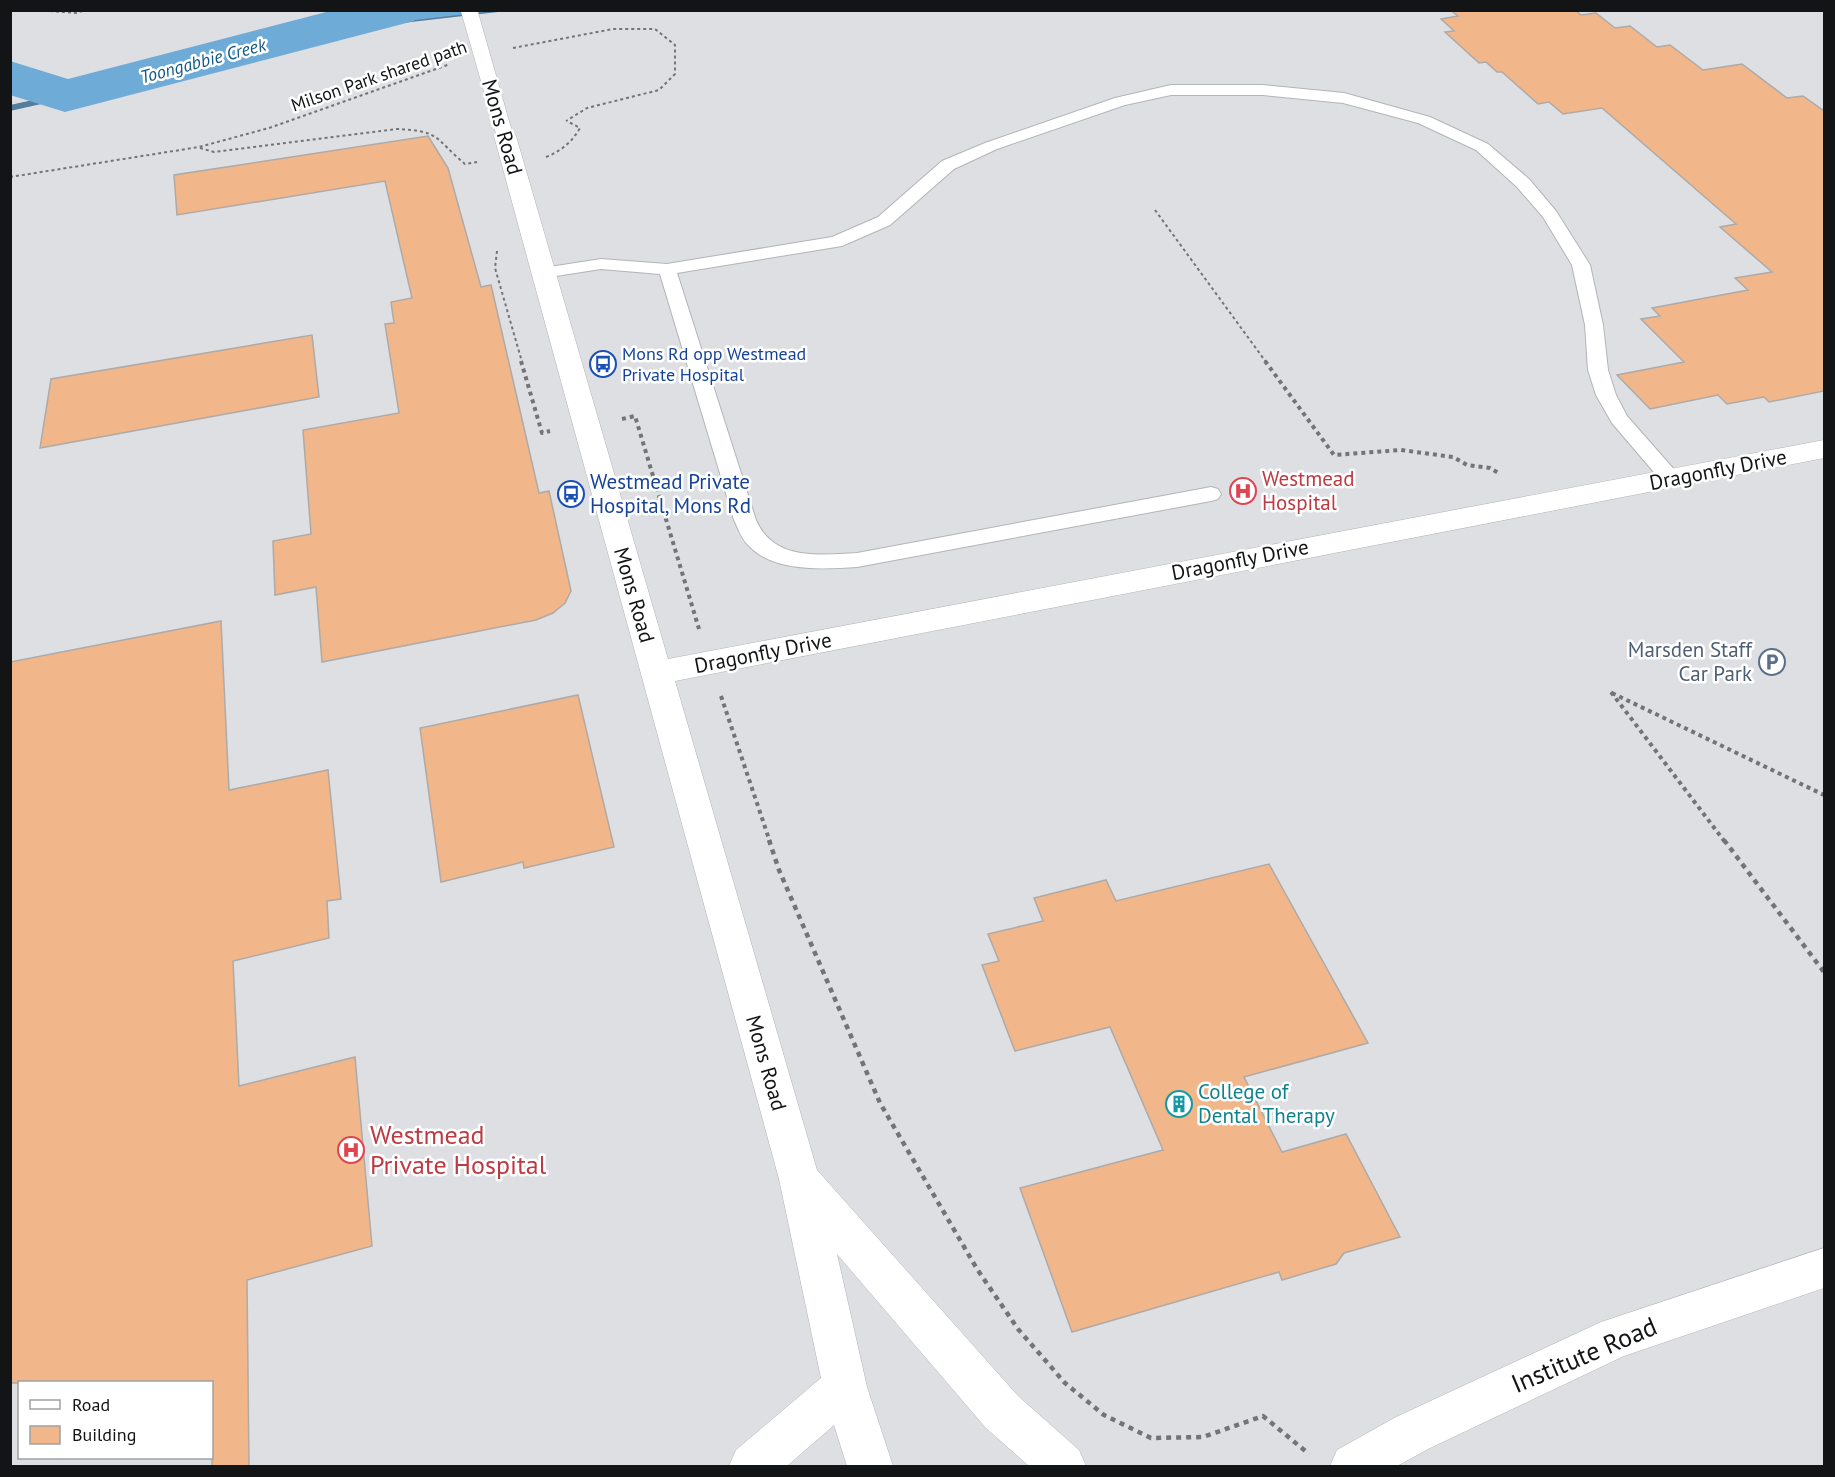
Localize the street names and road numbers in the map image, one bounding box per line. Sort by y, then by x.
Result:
street label: Milson Park shared path [288,35,470,116]
street label: Mons Road [476,76,529,178]
street label: Dragonfly Drive [1647,443,1789,496]
street label: Dragonfly Drive [1169,533,1311,586]
street label: Mons Road [608,544,661,646]
street label: Dragonfly Drive [692,626,834,679]
street label: Mons Road [740,1012,793,1114]
street label: Institute Road [1506,1309,1662,1400]

